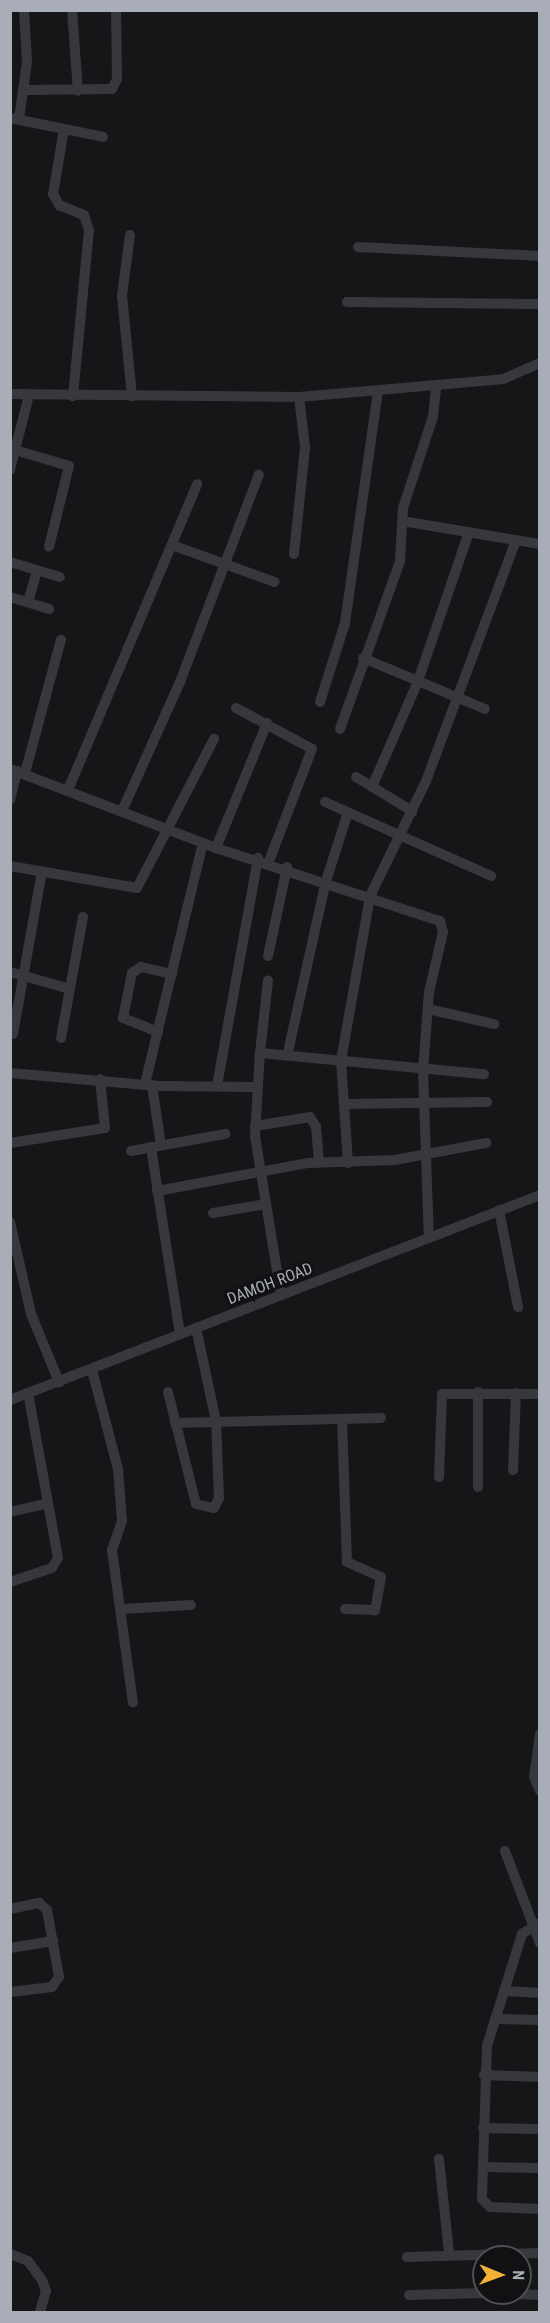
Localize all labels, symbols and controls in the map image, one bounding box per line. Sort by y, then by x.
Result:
street label: DAMOH ROAD [225,1259,315,1309]
north arrow [472,2245,532,2305]
text: N [509,2270,528,2280]

